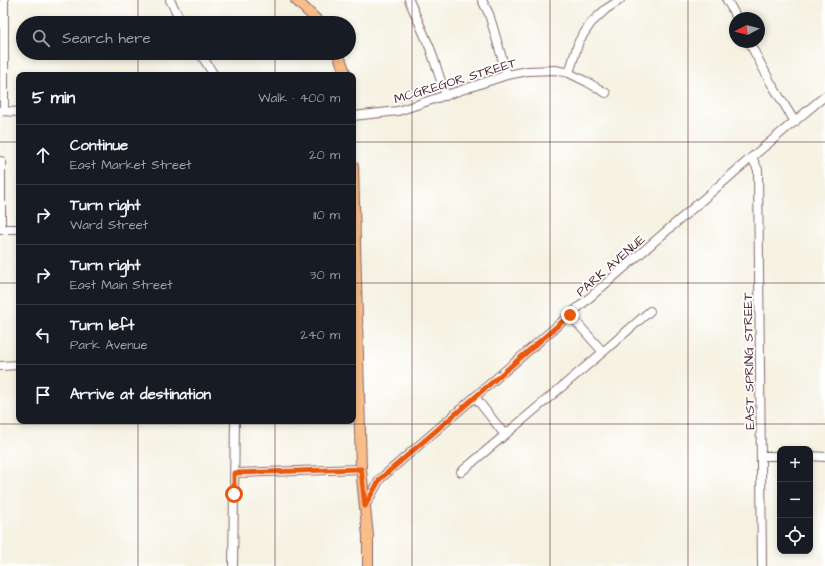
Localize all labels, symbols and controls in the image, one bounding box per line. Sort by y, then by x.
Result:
north arrow [729,12,765,48]
search box [16,16,356,60]
icon: search [30,27,52,49]
text: Search here [62,28,151,49]
street label: MCGREGOR STREET [392,53,520,108]
text: 5 min [32,86,75,110]
text: Walk · 400 m [258,89,340,107]
text: Continue [70,135,128,156]
icon: ahead [32,144,54,166]
text: 20 m [309,146,340,164]
text: East Market Street [70,156,191,174]
text: Turn right [70,195,141,216]
icon: right [32,204,54,226]
text: 110 m [313,206,340,224]
text: Ward Street [70,216,148,234]
street label: PARK AVENUE [572,230,649,301]
text: Turn right [70,255,141,276]
icon: right [32,264,54,286]
text: 30 m [310,266,340,284]
text: East Main Street [70,276,172,294]
street label: EAST SPRING STREET [739,291,759,430]
route end [561,306,579,324]
text: Turn left [70,315,134,336]
icon: left [32,324,54,346]
text: 240 m [300,326,340,344]
text: Park Avenue [70,336,148,354]
icon: arrive [32,384,54,406]
text: Arrive at destination [70,384,211,405]
map controls [777,446,813,554]
button: + [777,446,813,482]
button: − [777,482,813,518]
route start [225,485,243,503]
button: locate [777,518,813,554]

